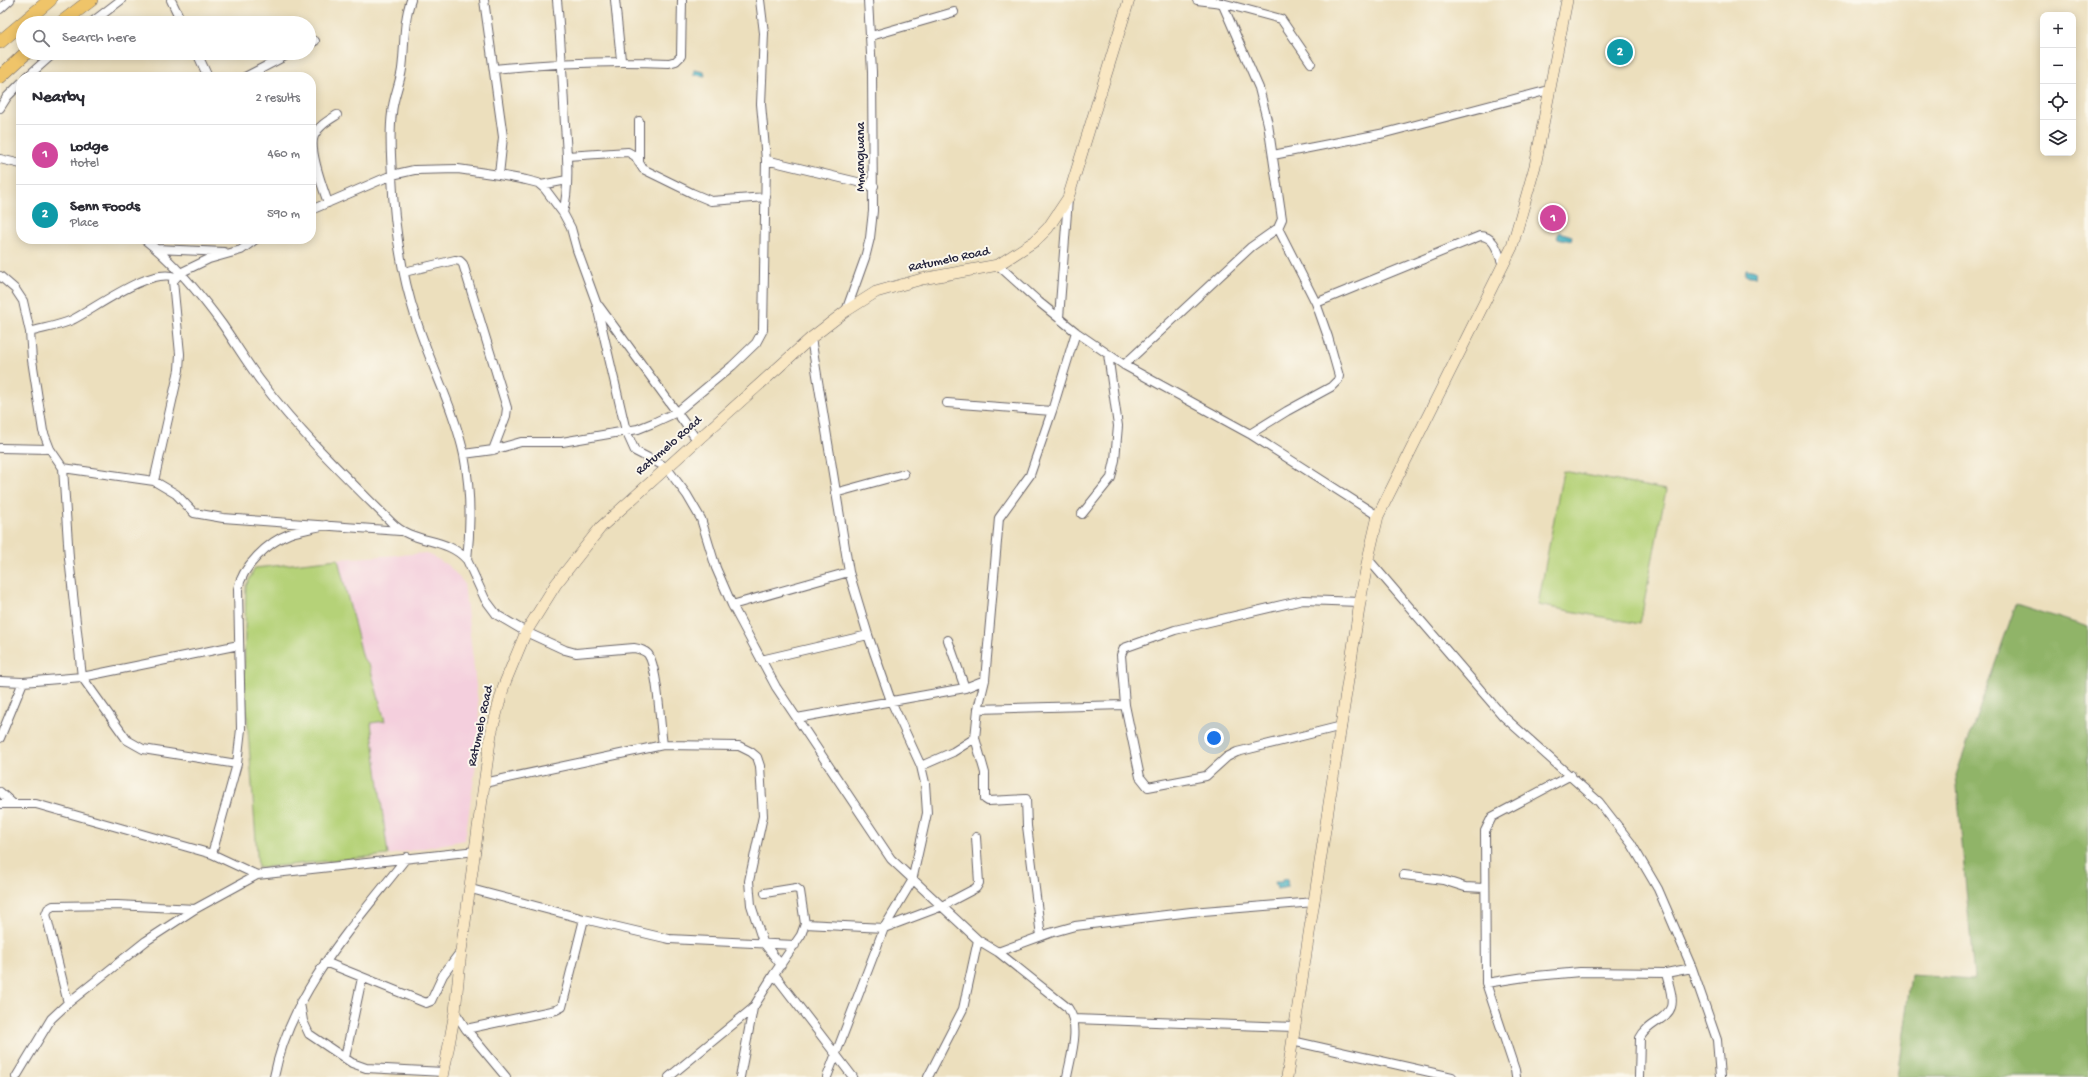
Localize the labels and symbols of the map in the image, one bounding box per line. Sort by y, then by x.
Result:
pin: 2 [1607,37,1633,67]
street label: Mmangwana [854,121,869,192]
pin: 1 [1540,203,1566,233]
street label: Ratumelo Road [907,244,992,276]
street label: Ratumelo Road [633,412,706,479]
street label: Ratumelo Road [465,683,497,768]
your location [1204,728,1224,748]

